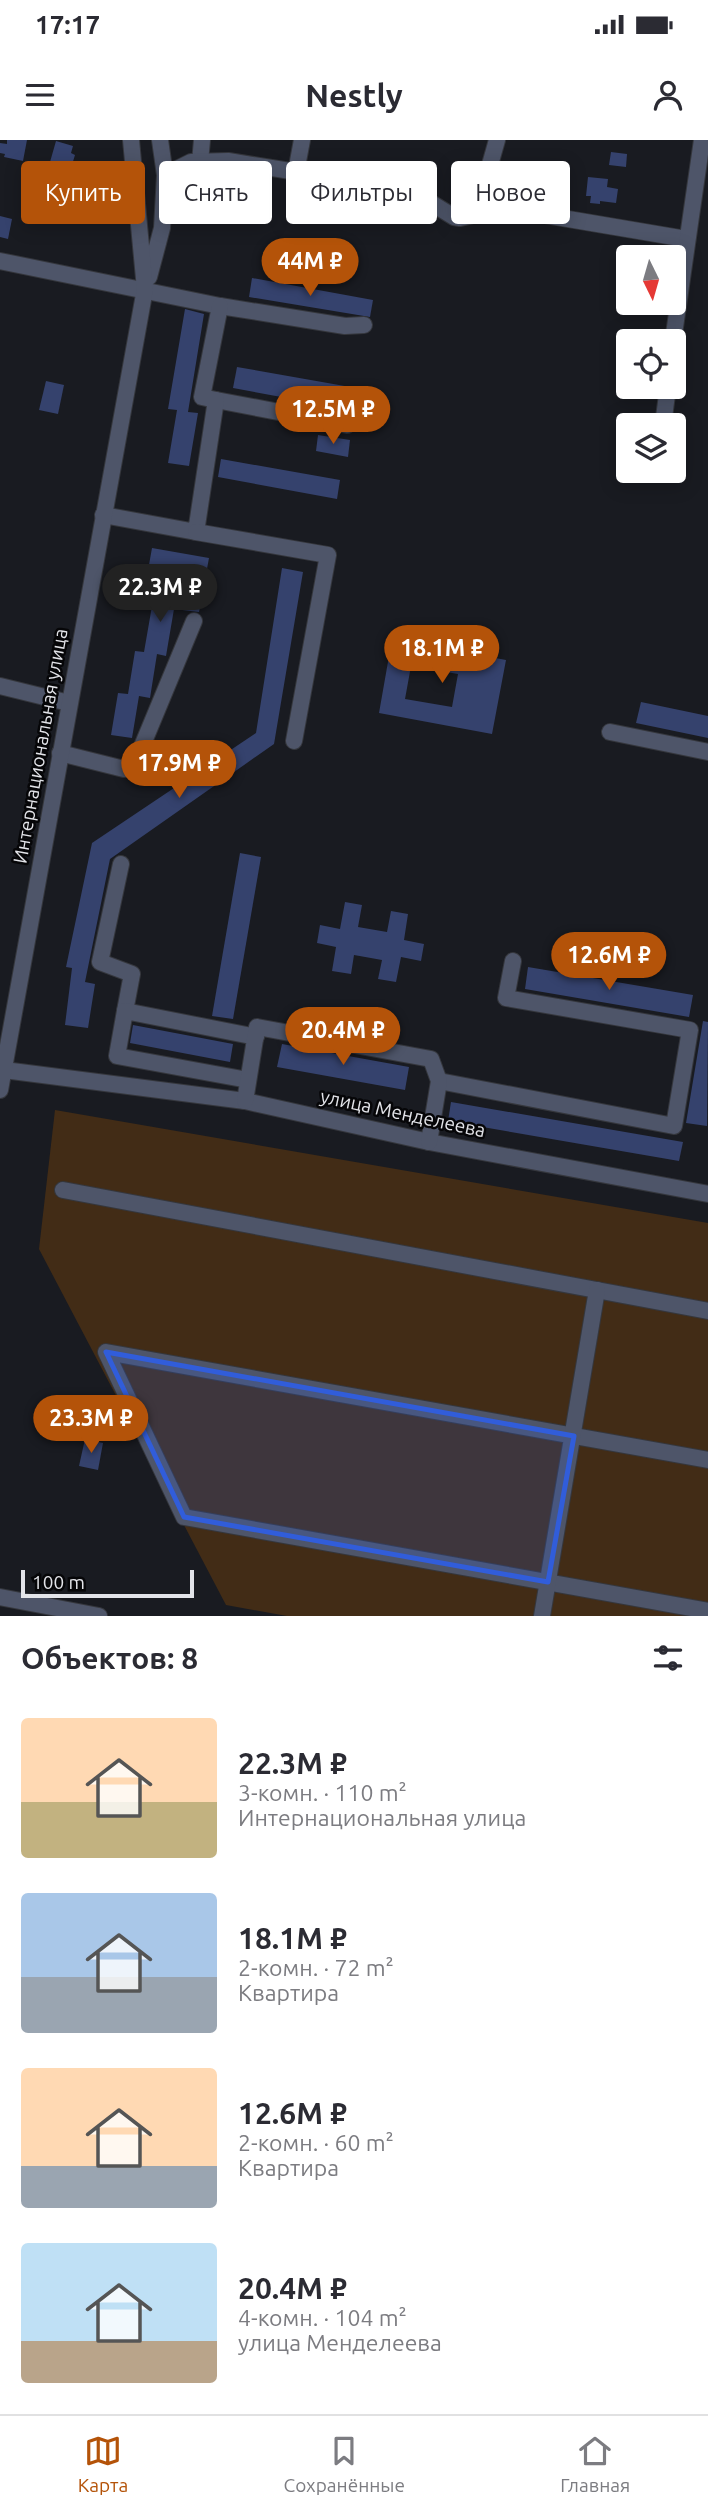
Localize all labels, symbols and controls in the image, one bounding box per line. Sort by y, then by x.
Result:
text: 17:17 [35,10,100,39]
icon: menu [21,76,59,114]
icon: person [649,76,687,114]
text: Nestly [305,77,403,113]
chip: Купить [21,161,145,224]
chip: Снять [159,161,272,224]
chip: Фильтры [286,161,437,224]
chip: Новое [451,161,570,224]
pin: 44M ₽ [261,239,359,298]
north arrow [616,245,686,315]
map controls [616,245,686,483]
text: 44M ₽ [278,248,342,273]
button: locate [616,329,686,399]
pin: 12.5M ₽ [268,386,398,446]
text: 12.5M ₽ [291,396,375,421]
button: layers [616,413,686,483]
pin: 22.3M ₽ [95,564,225,624]
text: 22.3M ₽ [118,574,202,599]
pin: 18.1M ₽ [377,626,507,685]
street label: Интернациональная улица [8,627,72,865]
text: 18.1M ₽ [400,635,484,660]
pin: 17.9M ₽ [114,740,244,800]
text: 17.9M ₽ [137,750,221,775]
pin: 12.6M ₽ [544,932,674,992]
text: 12.6M ₽ [567,942,651,967]
pin: 20.4M ₽ [278,1007,408,1067]
text: 20.4M ₽ [301,1017,385,1042]
street label: улица Менделеева [318,1085,488,1141]
pin: 23.3M ₽ [26,1396,156,1455]
text: 23.3M ₽ [49,1405,133,1430]
scale bar [21,1567,194,1599]
text: 100 m [32,1571,85,1593]
icon: filters [649,1639,687,1677]
text: Объектов: 8 [21,1641,198,1675]
icon: home [77,1746,161,1830]
text: 22.3M ₽ [238,1746,347,1780]
text: 3-комн. · 110 m² [238,1780,407,1805]
text: Интернациональная улица [238,1805,526,1830]
icon: home [77,1921,161,2005]
text: 18.1M ₽ [238,1921,347,1955]
text: 2-комн. · 72 m² [238,1955,394,1980]
text: Квартира [238,1980,339,2005]
icon: home [77,2096,161,2180]
text: 12.6M ₽ [238,2096,347,2130]
text: 2-комн. · 60 m² [238,2130,394,2155]
text: Квартира [238,2155,339,2180]
icon: home [77,2271,161,2355]
text: 20.4M ₽ [238,2271,347,2305]
text: 4-комн. · 104 m² [238,2305,407,2330]
text: улица Менделеева [238,2330,442,2355]
tab: Карта [78,2432,128,2496]
tab: Сохранённые [284,2432,405,2496]
tab: Главная [560,2432,630,2496]

